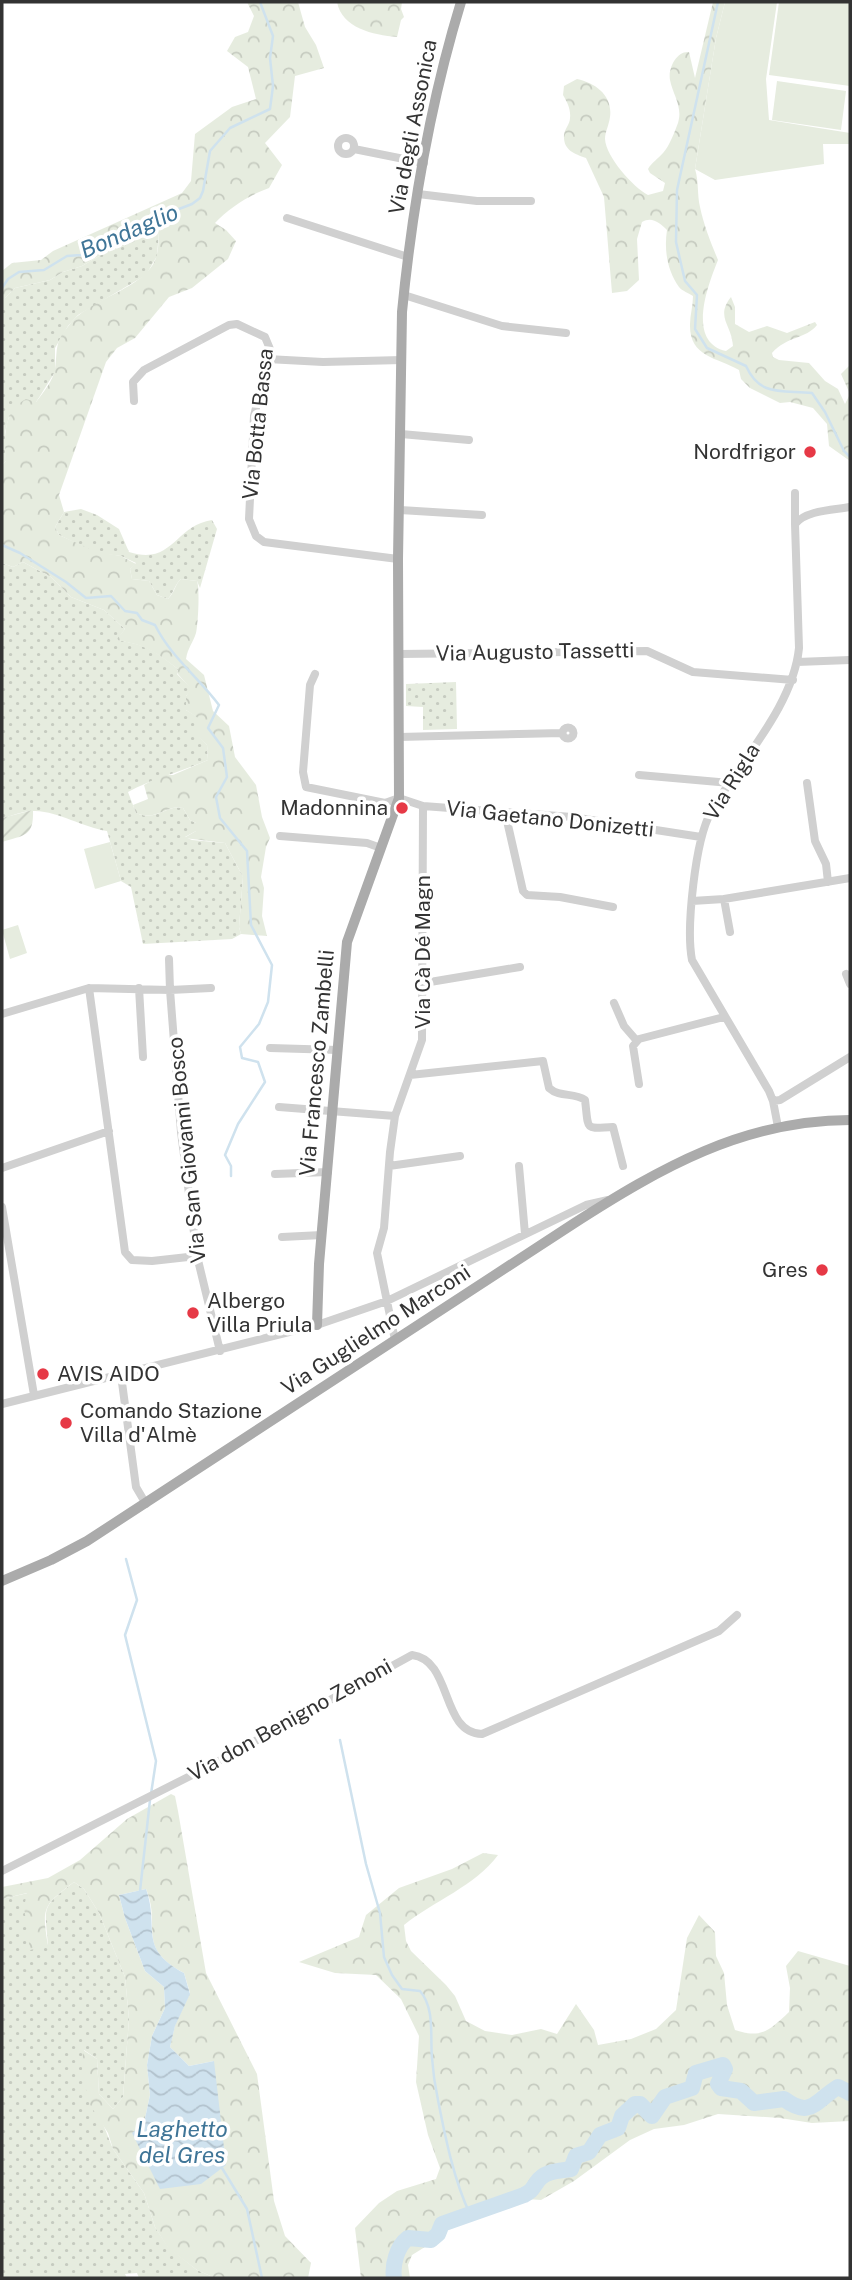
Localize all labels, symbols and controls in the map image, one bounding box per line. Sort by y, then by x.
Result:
street label: Via degli Assonica [383,37,442,216]
water label: Bondaglio [76,198,182,263]
street label: Via Botta Bassa [237,347,278,501]
place label: Nordfrigor [693,439,796,464]
marker: Nordfrigor [802,444,818,460]
street label: Via Augusto Tassetti [435,637,635,666]
street label: Via Rigla [698,739,765,825]
place label: Madonnina [280,795,388,820]
street label: Via Gaetano Donizetti [445,795,655,842]
marker: Madonnina [394,800,410,816]
street label: Via Cà Dé Magn [410,875,435,1029]
street label: Via Francesco Zambelli [294,949,339,1177]
street label: Via San Giovanni Bosco [162,1036,211,1264]
place label: Gres [762,1257,808,1282]
street label: Via Guglielmo Marconi [277,1259,475,1400]
marker: Gres [814,1262,830,1278]
place label: Albergo Villa Priula [207,1288,312,1337]
marker: Albergo Villa Priula [185,1305,201,1321]
place label: AVIS AIDO [57,1361,160,1386]
marker: AVIS AIDO [35,1366,51,1382]
place label: Comando Stazione Villa d'Almè [80,1398,262,1447]
marker: Comando Stazione Villa d'Almè [58,1415,74,1431]
street label: Via don Benigno Zenoni [184,1653,396,1786]
water label: Laghetto del Gres [136,2115,228,2168]

